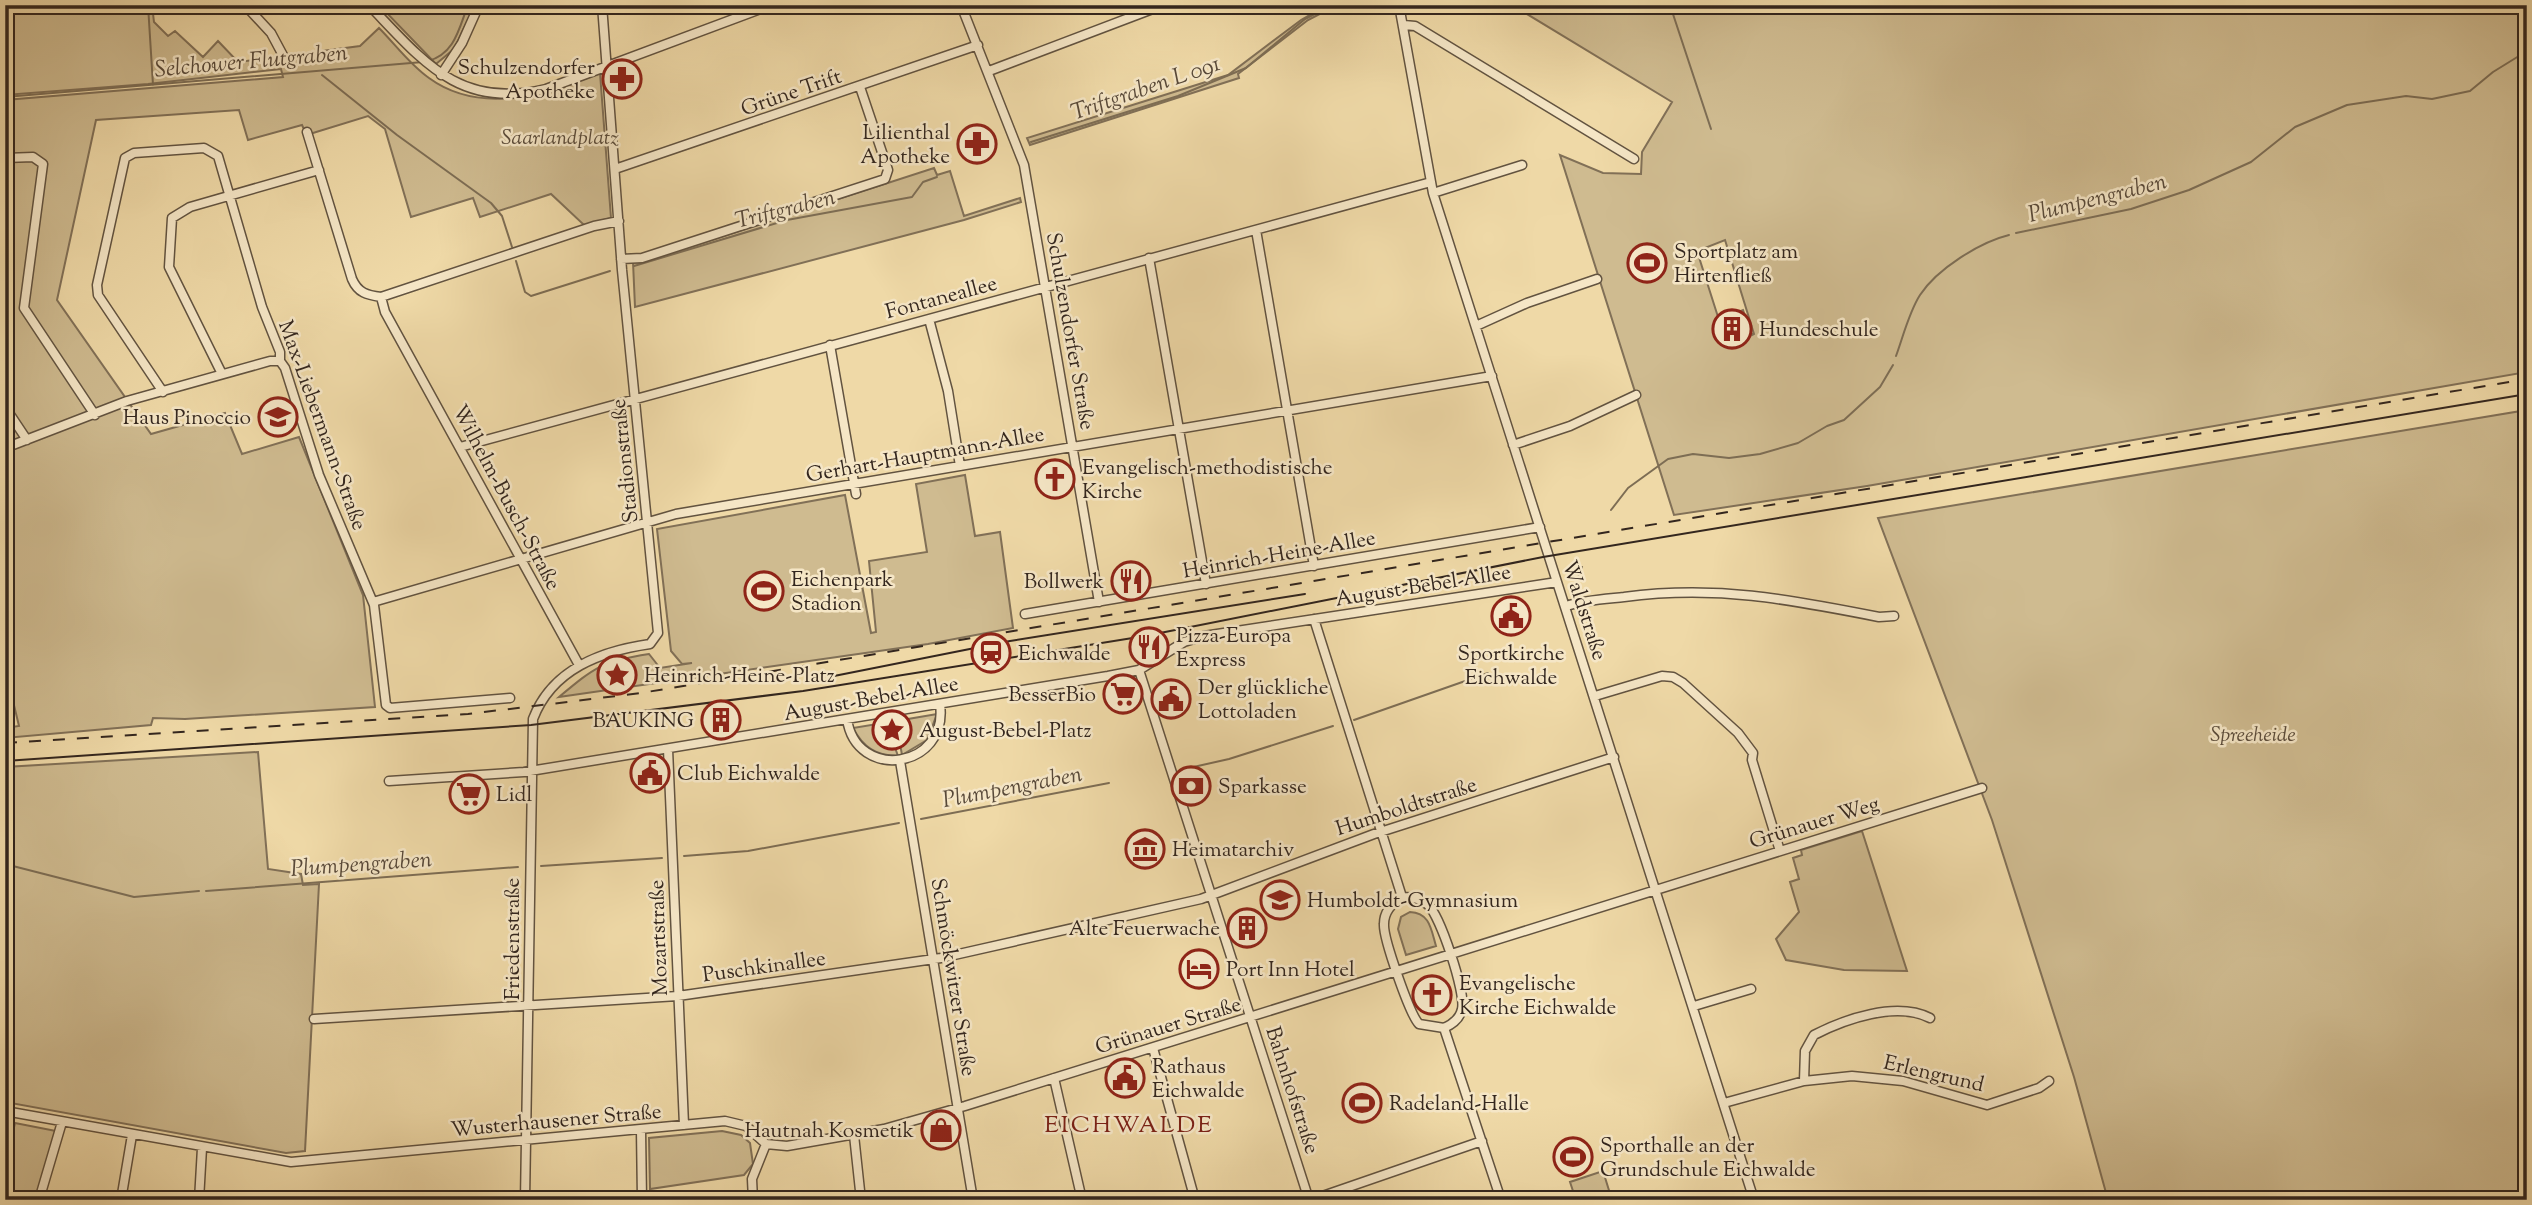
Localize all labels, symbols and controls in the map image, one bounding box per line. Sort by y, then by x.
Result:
water label: Selchower Flutgraben [153,38,349,87]
water label: Triftgraben L 091 [1067,48,1225,130]
place label: Schulzendorfer Apotheke [458,54,595,108]
pharmacy icon: Schulzendorfer Apotheke [601,58,643,100]
street label: Grüne Trift [737,63,846,125]
place label: Lilienthal Apotheke [860,119,950,173]
pharmacy icon: Lilienthal Apotheke [956,123,998,165]
park label: Saarlandplatz [501,124,619,154]
water label: Plumpengraben [2025,166,2170,233]
water label: Triftgraben [732,182,839,239]
street label: Schulzendorfer Straße [1037,230,1101,432]
place label: Sportplatz am Hirtenfließ [1674,238,1798,292]
sports icon: Sportplatz am Hirtenfließ [1626,242,1668,284]
street label: Fontaneallee [882,270,1001,328]
building icon: Hundeschule [1711,308,1753,350]
street label: Max-Liebermann-Straße [269,316,373,535]
place label: Hundeschule [1759,316,1879,346]
school or university icon: Haus Pinoccio [257,396,299,438]
street label: Stadionstraße [605,397,647,524]
street label: Wilhelm-Busch-Straße [444,400,567,596]
place label: Haus Pinoccio [123,404,251,434]
street label: Gerhart-Hauptmann-Allee [804,420,1047,492]
place label: Evangelisch-methodistische Kirche [1082,454,1333,508]
church icon: Evangelisch-methodistische Kirche [1034,458,1076,500]
street label: Heinrich-Heine-Allee [1180,524,1378,588]
street label: Waldstraße [1553,557,1613,664]
street label: August-Bebel-Allee [1333,558,1513,616]
restaurant icon: Bollwerk [1110,560,1152,602]
place label: Eichenpark Stadion [791,566,894,620]
place label: Bollwerk [1024,568,1105,598]
sports icon: Eichenpark Stadion [743,570,785,612]
public building icon: Sportkirche Eichwalde [1490,595,1532,637]
place label: Pizza-Europa Express [1176,622,1292,676]
restaurant icon: Pizza-Europa Express [1128,626,1170,668]
station icon: Eichwalde [970,632,1012,674]
place label: Eichwalde [1018,640,1111,670]
place label: Sportkirche Eichwalde [1457,640,1565,694]
place icon: Heinrich-Heine-Platz [596,654,638,696]
place label: Heinrich-Heine-Platz [644,662,835,692]
street label: August-Bebel-Allee [781,670,961,730]
supermarket icon: BesserBio [1102,673,1144,715]
place label: Der glückliche Lottoladen [1198,674,1329,728]
public building icon: Der glückliche Lottoladen [1150,678,1192,720]
place label: BesserBio [1008,681,1096,711]
building icon: BAUKING [700,699,742,741]
place label: BAUKING [592,707,694,737]
place icon: August-Bebel-Platz [871,709,913,751]
place label: August-Bebel-Platz [919,717,1091,747]
park label: Spreeheide [2210,721,2296,751]
public building icon: Club Eichwalde [629,752,671,794]
water label: Plumpengraben [940,759,1085,818]
place label: Club Eichwalde [677,760,820,790]
bank icon: Sparkasse [1170,765,1212,807]
street label: Humboldtstraße [1332,771,1481,845]
supermarket icon: Lidl [448,773,490,815]
place label: Sparkasse [1218,773,1307,803]
place label: Lidl [496,781,532,811]
street label: Grünauer Weg [1746,790,1883,858]
museum icon: Heimatarchiv [1124,828,1166,870]
place label: Heimatarchiv [1172,836,1294,866]
water label: Plumpengraben [289,844,433,887]
street label: Schmöckwitzer Straße [922,876,983,1079]
street label: Friedenstraße [499,878,529,1000]
street label: Mozartstraße [643,879,677,997]
school or university icon: Humboldt-Gymnasium [1259,879,1301,921]
place label: Humboldt-Gymnasium [1307,887,1518,917]
building icon: Alte Feuerwache [1226,907,1268,949]
place label: Alte Feuerwache [1069,915,1220,945]
street label: Puschkinallee [701,944,828,991]
hotel icon: Port Inn Hotel [1178,948,1220,990]
place label: Port Inn Hotel [1226,956,1355,986]
place label: Evangelische Kirche Eichwalde [1459,970,1616,1024]
church icon: Evangelische Kirche Eichwalde [1411,974,1453,1016]
street label: Grünauer Straße [1092,990,1245,1063]
street label: Bahnhofstraße [1256,1023,1326,1158]
street label: Erlengrund [1880,1049,1987,1101]
place label: Rathaus Eichwalde [1152,1053,1245,1107]
public building icon: Rathaus Eichwalde [1104,1057,1146,1099]
sports icon: Radeland-Halle [1341,1082,1383,1124]
place label: Radeland-Halle [1389,1090,1529,1120]
street label: Wusterhausener Straße [450,1098,663,1146]
shop icon: Hautnah Kosmetik [920,1109,962,1151]
district label: EICHWALDE [1044,1109,1214,1143]
place label: Hautnah Kosmetik [744,1117,915,1147]
place label: Sporthalle an der Grundschule Eichwalde [1600,1132,1816,1186]
sports icon: Sporthalle an der Grundschule Eichwalde [1552,1136,1594,1178]

